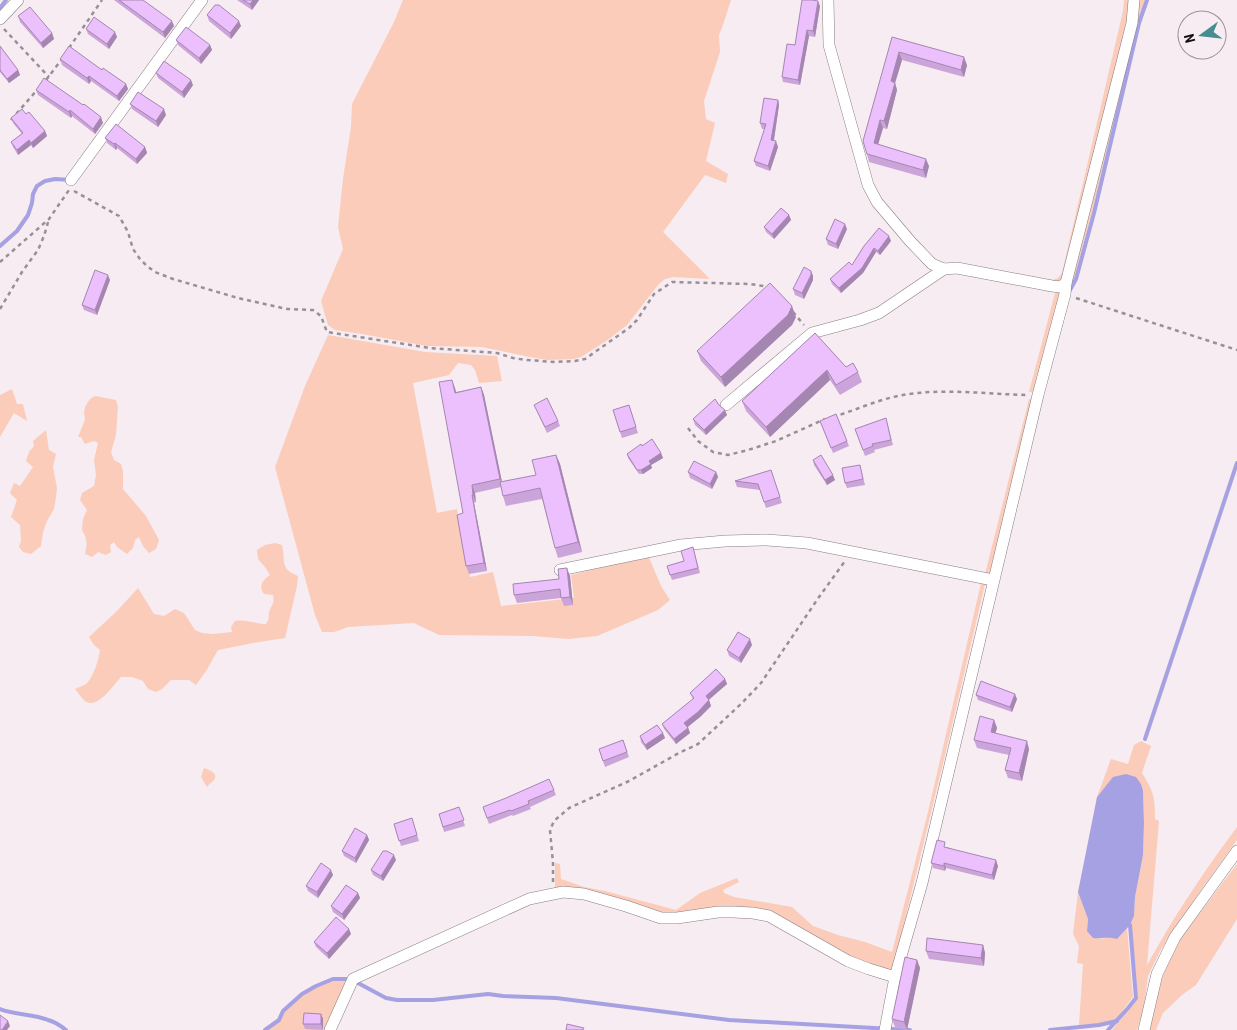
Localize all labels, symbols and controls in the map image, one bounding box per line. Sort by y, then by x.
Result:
north arrow [1177,10,1227,60]
text: N [1181,32,1198,45]

